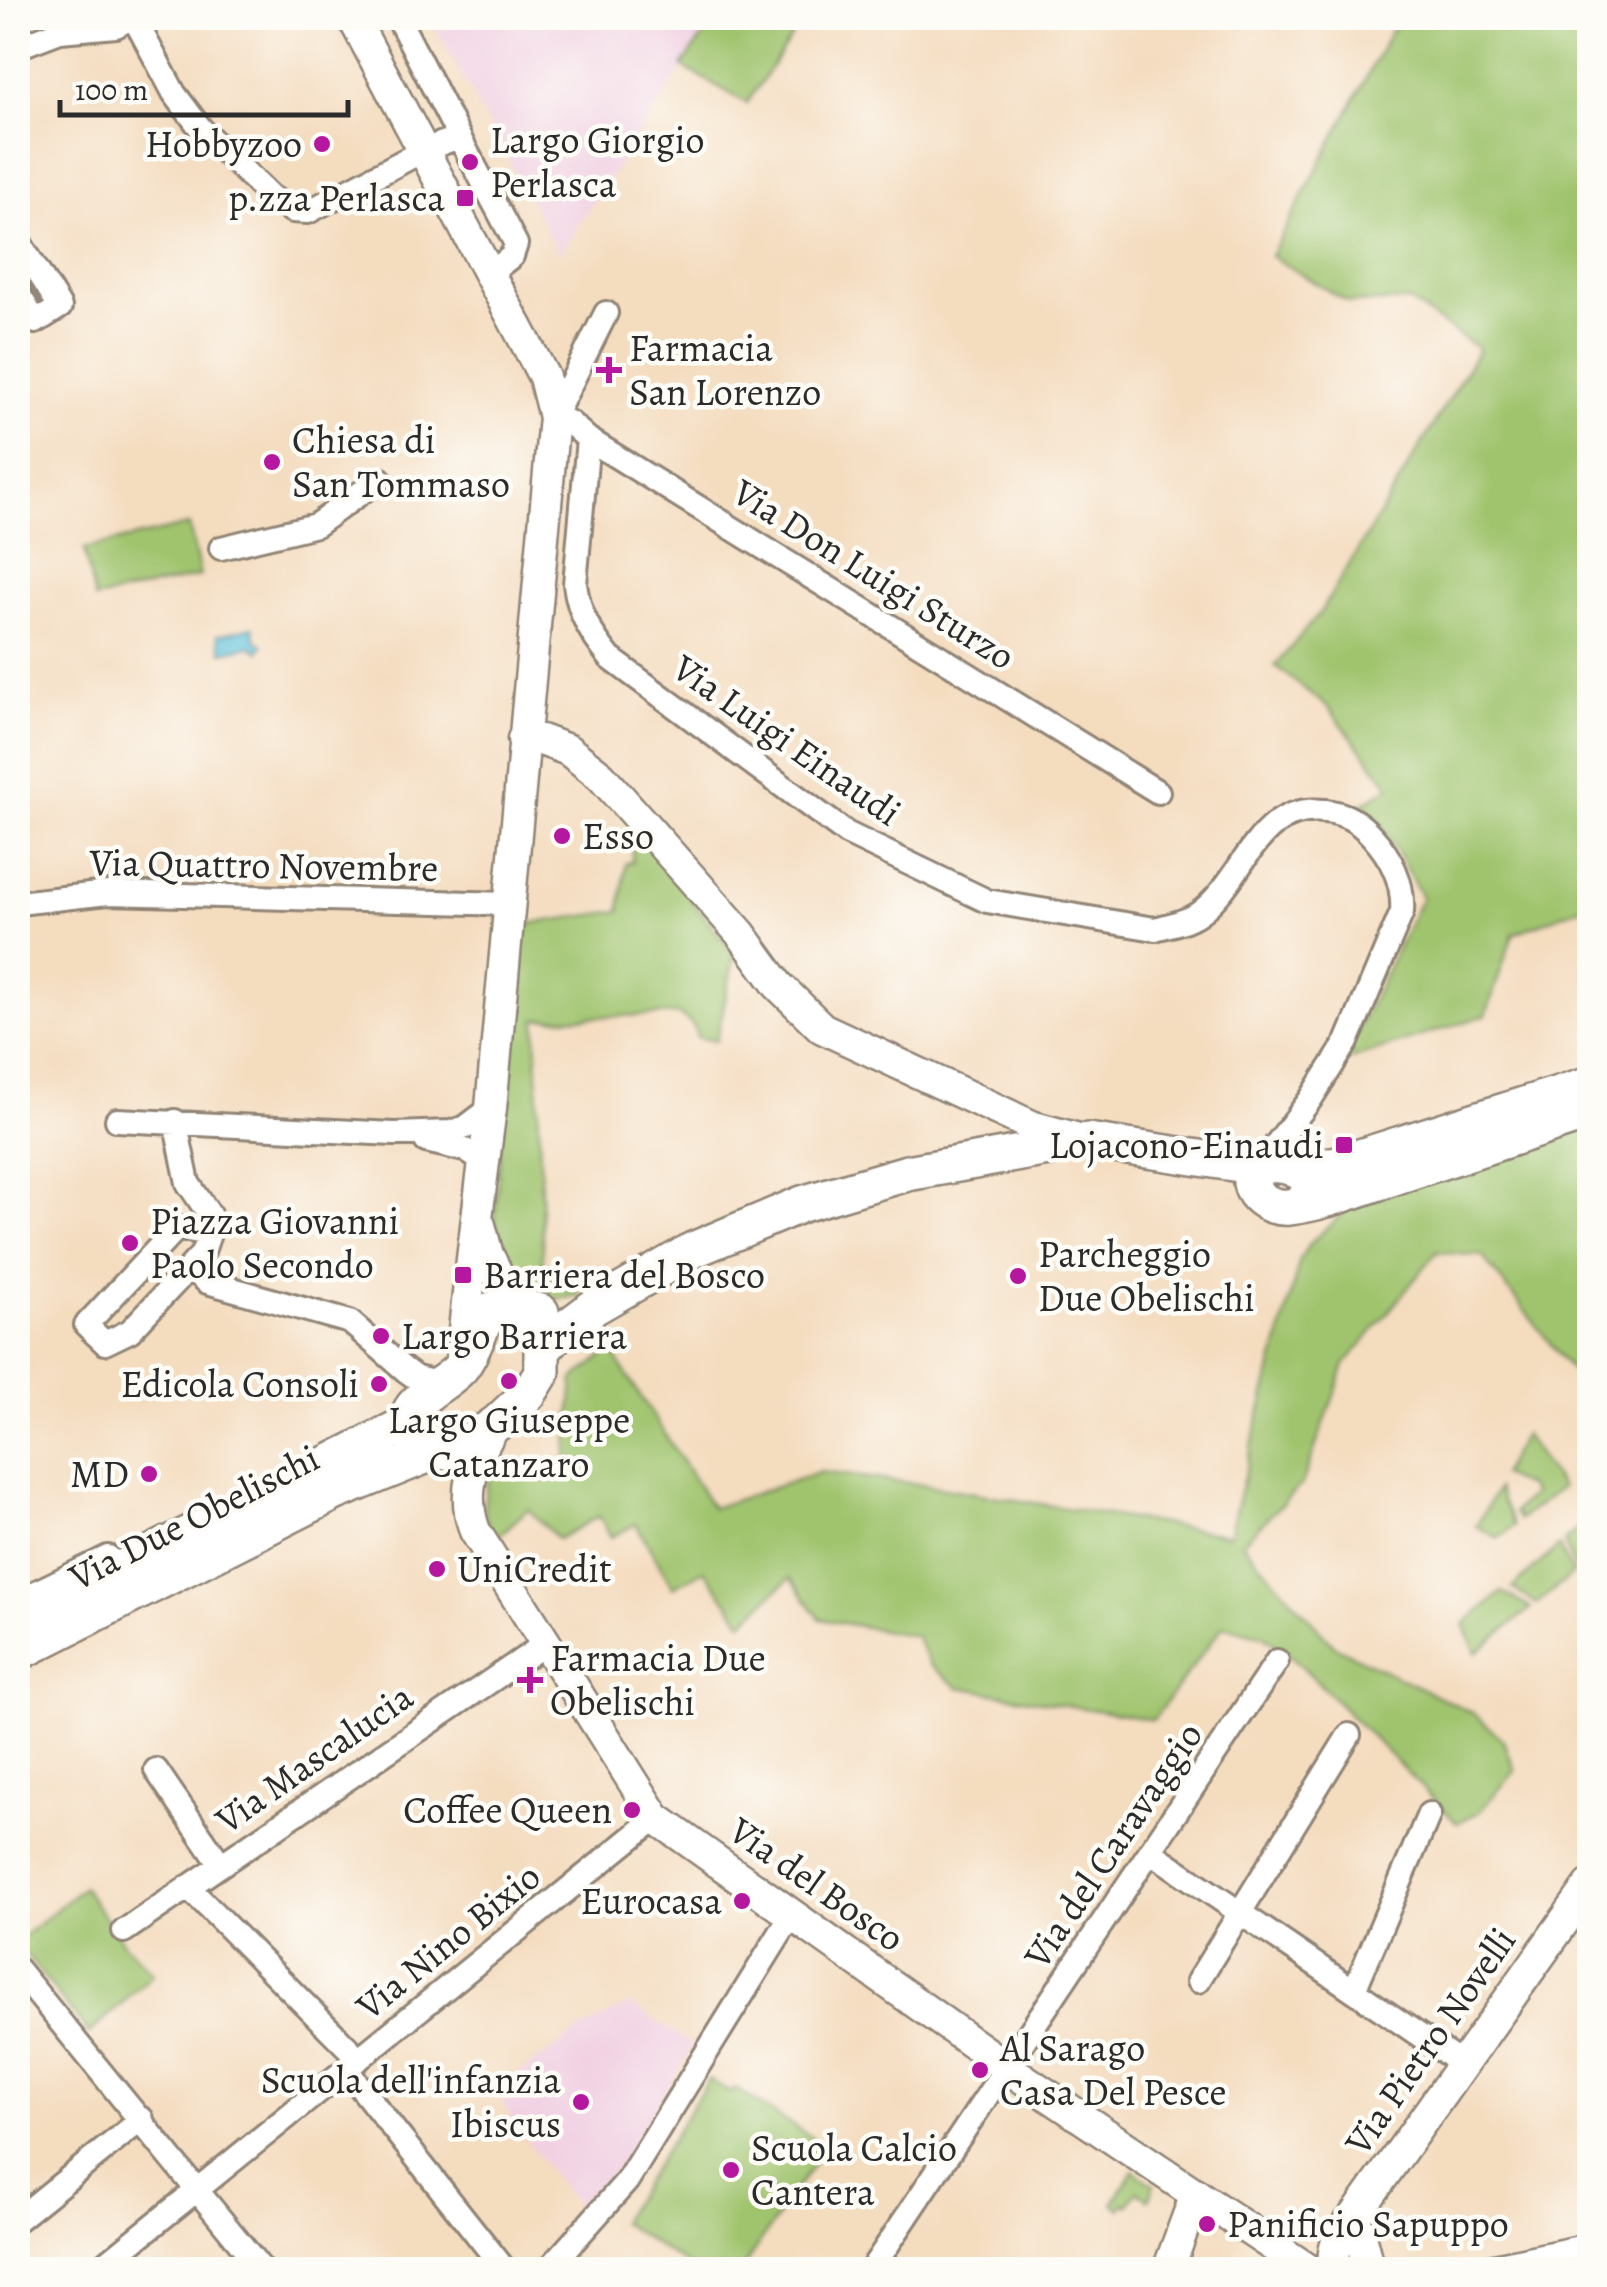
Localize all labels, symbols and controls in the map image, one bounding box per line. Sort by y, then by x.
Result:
scale bar [60,55,348,117]
text: 100 m [75,70,148,110]
place label: Largo Giorgio Perlasca [490,114,704,210]
place label: Hobbyzoo [145,118,302,170]
marker: Hobbyzoo [311,133,333,155]
marker: Largo Giorgio Perlasca [459,151,481,173]
place label: p.zza Perlasca [228,172,445,224]
marker: p.zza Perlasca [454,187,476,209]
place label: Farmacia San Lorenzo [629,322,821,418]
marker: Farmacia San Lorenzo [598,359,620,381]
place label: Chiesa di San Tommaso [292,414,510,510]
marker: Chiesa di San Tommaso [261,451,283,473]
street label: Via Don Luigi Sturzo [722,466,1025,682]
street label: Via Luigi Einaudi [662,641,912,838]
place label: Esso [582,810,654,862]
marker: Esso [551,825,573,847]
street label: Via Quattro Novembre [88,836,439,894]
place label: Lojacono-Einaudi [1049,1119,1324,1171]
marker: Lojacono-Einaudi [1333,1134,1355,1156]
place label: Piazza Giovanni Paolo Secondo [150,1195,399,1291]
place label: Parcheggio Due Obelischi [1038,1228,1255,1324]
marker: Piazza Giovanni Paolo Secondo [119,1232,141,1254]
place label: Barriera del Bosco [483,1249,765,1301]
marker: Barriera del Bosco [452,1264,474,1286]
marker: Parcheggio Due Obelischi [1007,1265,1029,1287]
place label: Largo Barriera [401,1310,627,1362]
marker: Largo Barriera [370,1325,392,1347]
place label: Edicola Consoli [120,1358,359,1410]
marker: Largo Giuseppe Catanzaro [498,1370,520,1392]
marker: Edicola Consoli [368,1373,390,1395]
place label: Largo Giuseppe Catanzaro [388,1394,630,1490]
street label: Via Due Obelischi [59,1432,328,1603]
place label: MD [70,1448,129,1500]
marker: MD [138,1463,160,1485]
place label: UniCredit [457,1543,612,1595]
marker: UniCredit [426,1558,448,1580]
place label: Farmacia Due Obelischi [550,1632,766,1728]
marker: Farmacia Due Obelischi [519,1669,541,1691]
street label: Via Mascalucia [204,1671,423,1846]
street label: Via del Caravaggio [1011,1712,1215,1979]
place label: Coffee Queen [403,1784,612,1836]
marker: Coffee Queen [621,1799,643,1821]
street label: Via del Bosco [718,1804,915,1963]
street label: Via Nino Bixio [344,1851,551,2032]
place label: Eurocasa [580,1875,722,1927]
marker: Eurocasa [731,1890,753,1912]
street label: Via Pietro Novelli [1332,1917,1528,2166]
place label: Al Sarago Casa Del Pesce [999,2022,1227,2118]
place label: Scuola dell'infanzia Ibiscus [261,2054,561,2150]
marker: Al Sarago Casa Del Pesce [969,2059,991,2081]
marker: Scuola dell'infanzia Ibiscus [570,2091,592,2113]
place label: Scuola Calcio Cantera [751,2122,957,2218]
marker: Scuola Calcio Cantera [720,2159,742,2181]
place label: Panificio Sapuppo [1227,2198,1509,2250]
marker: Panificio Sapuppo [1196,2213,1218,2235]

